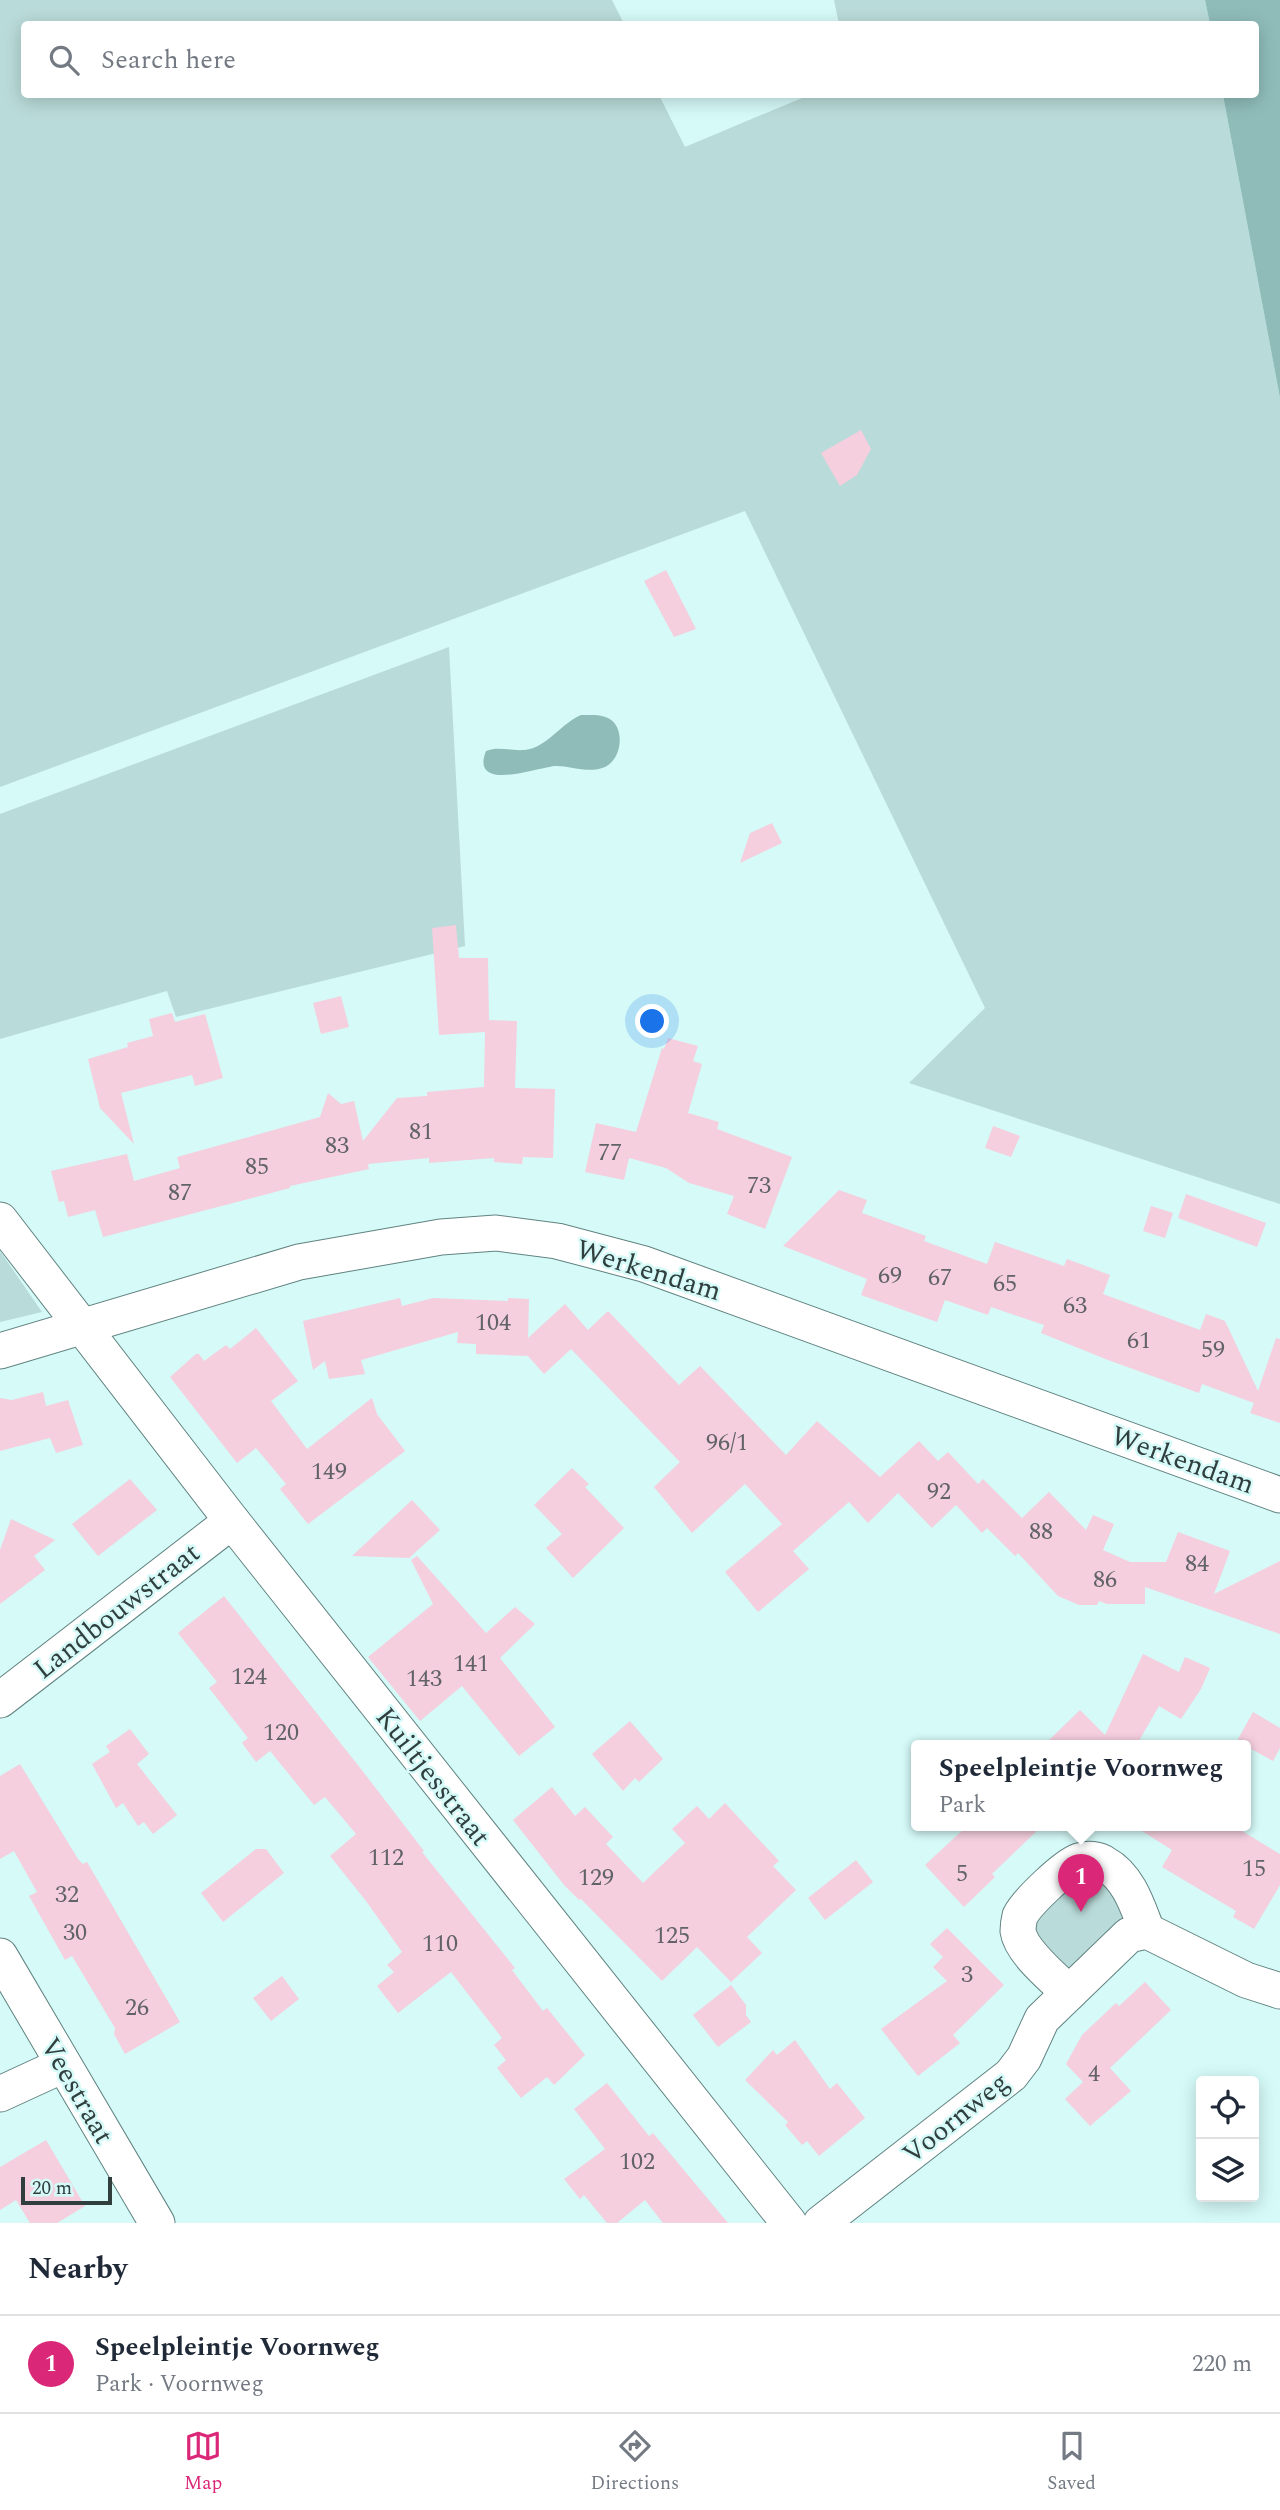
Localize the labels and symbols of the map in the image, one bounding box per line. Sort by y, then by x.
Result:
your location [635,1004,669,1038]
house number: 81 [409,1114,433,1150]
house number: 83 [325,1128,349,1164]
house number: 77 [598,1135,622,1171]
house number: 85 [245,1149,269,1185]
house number: 73 [747,1168,771,1204]
house number: 87 [168,1175,192,1211]
street label: Werkendam [571,1228,727,1313]
house number: 69 [878,1258,902,1294]
house number: 67 [928,1260,952,1296]
house number: 65 [993,1266,1017,1302]
house number: 63 [1063,1288,1087,1324]
house number: 104 [475,1305,511,1341]
house number: 61 [1127,1323,1151,1359]
house number: 59 [1201,1332,1225,1368]
street label: Werkendam [1105,1415,1260,1506]
house number: 96/1 [706,1425,748,1461]
house number: 149 [311,1454,347,1490]
house number: 92 [927,1474,951,1510]
house number: 88 [1029,1514,1053,1550]
street label: Landbouwstraat [24,1532,210,1690]
house number: 84 [1185,1546,1209,1582]
house number: 86 [1093,1562,1117,1598]
house number: 141 [453,1646,489,1682]
house number: 124 [231,1659,267,1695]
house number: 143 [406,1661,442,1697]
street label: Kuiltjesstraat [365,1698,501,1856]
house number: 120 [263,1715,299,1751]
house number: 112 [368,1840,404,1876]
house number: 15 [1242,1851,1266,1887]
pin: 1 [1058,1854,1104,1912]
house number: 5 [956,1856,968,1892]
house number: 129 [578,1860,614,1896]
house number: 32 [55,1877,79,1913]
house number: 30 [63,1915,87,1951]
house number: 125 [654,1918,690,1954]
house number: 110 [422,1926,458,1962]
house number: 3 [961,1957,973,1993]
house number: 26 [125,1990,149,2026]
street label: Veestraat [29,2029,125,2152]
house number: 4 [1088,2056,1100,2092]
street label: Voornweg [893,2062,1019,2175]
house number: 102 [619,2144,655,2180]
scale bar [21,2174,112,2206]

